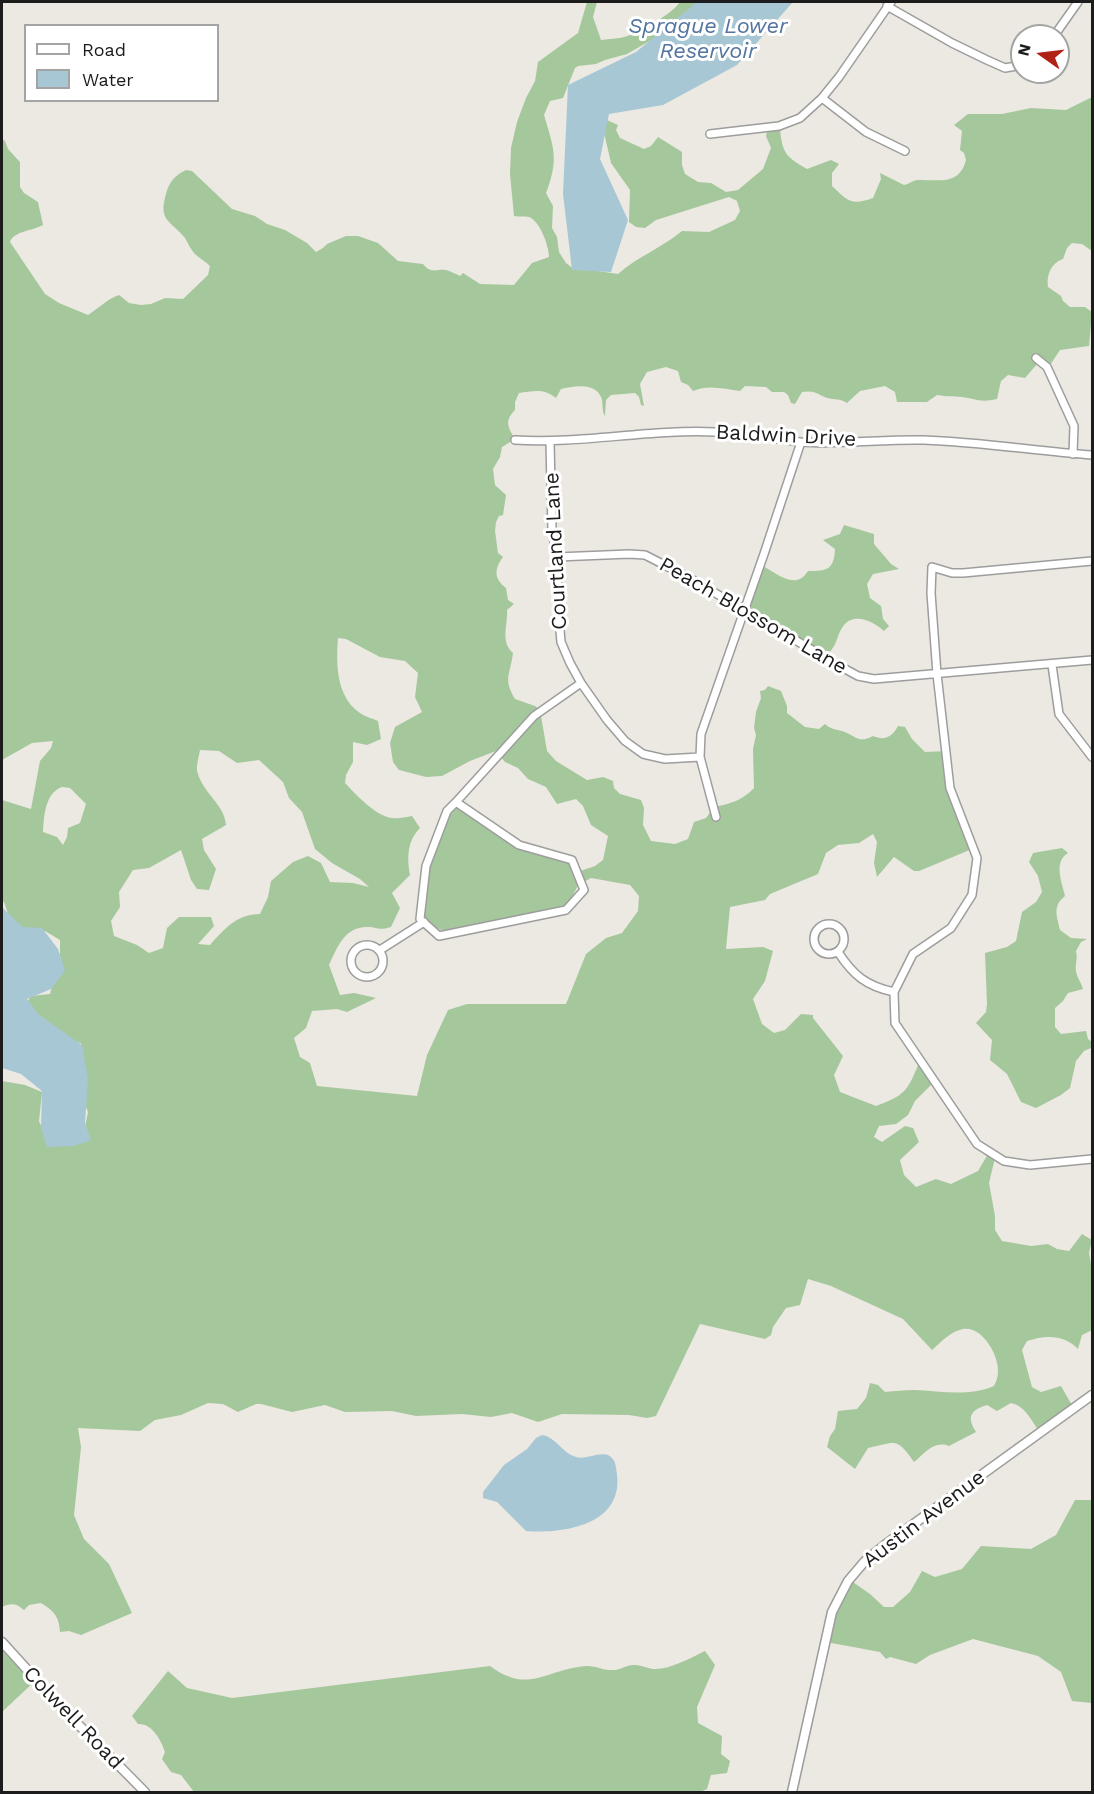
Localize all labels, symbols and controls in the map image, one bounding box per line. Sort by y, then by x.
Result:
water label: Sprague Lower Reservoir [628,14,788,66]
legend [24,24,219,102]
north arrow [1010,24,1070,84]
text: Road [82,39,126,60]
text: N [1013,42,1035,58]
text: Water [82,69,134,90]
street label: Baldwin Drive [715,420,857,452]
street label: Courtland Lane [539,471,573,631]
street label: Peach Blossom Lane [655,552,851,680]
street label: Austin Avenue [858,1465,990,1573]
street label: Colwell Road [18,1661,128,1775]

